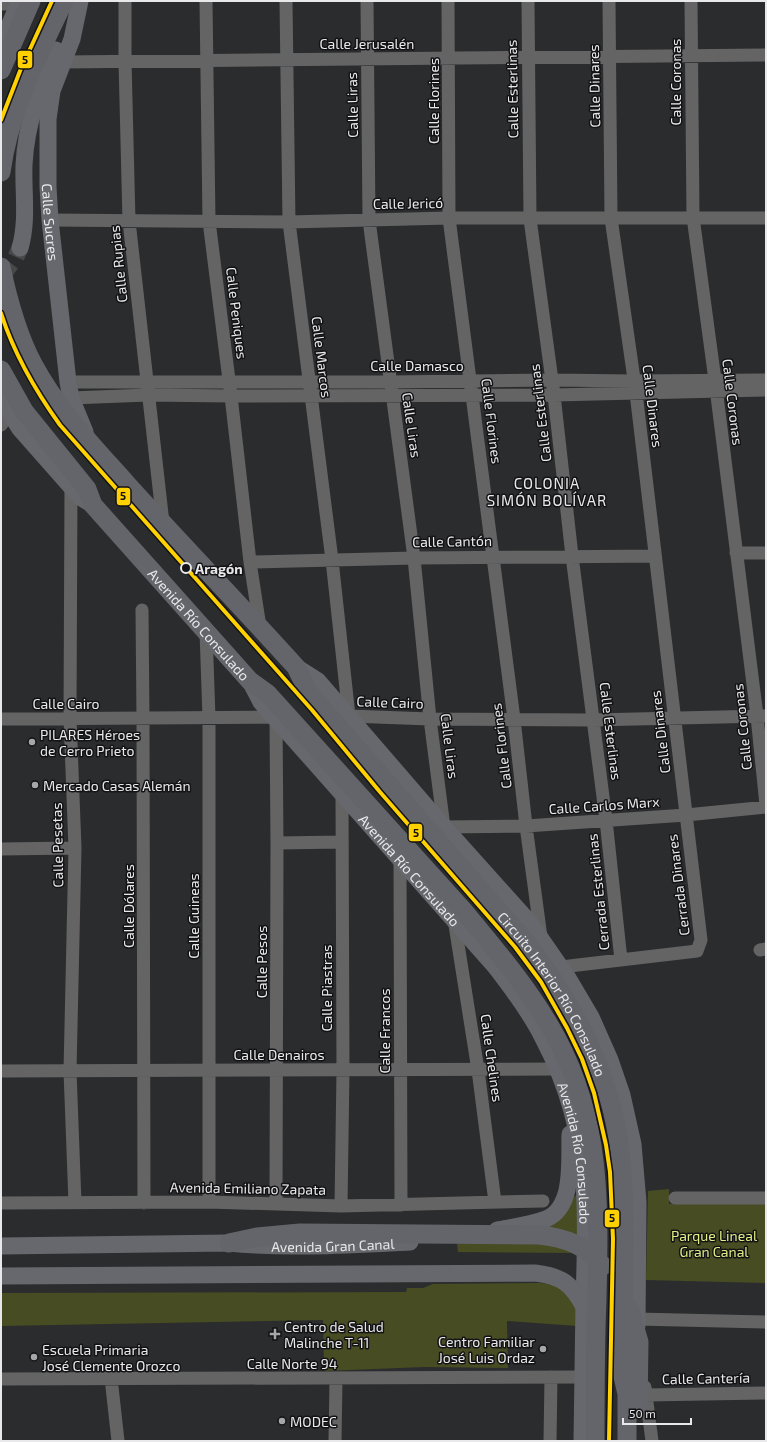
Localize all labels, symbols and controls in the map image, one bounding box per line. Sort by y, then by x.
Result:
street label: Calle Jerusalén [320,35,414,52]
street label: Calle Coronas [667,39,684,125]
street label: Calle Esterlinas [503,40,521,138]
street label: Calle Dinares [585,44,603,128]
line badge: 5 [17,50,33,69]
text: 5 [22,53,28,66]
street label: Calle Florines [425,58,442,144]
street label: Calle Liras [343,72,361,138]
street label: Calle Sucres [39,183,63,262]
street label: Calle Jericó [373,194,443,212]
street label: Calle Rupias [105,224,131,304]
street label: Calle Peniques [223,266,251,360]
street label: Calle Marcos [309,315,335,399]
street label: Calle Damasco [370,357,464,374]
street label: Calle Coronas [719,358,747,446]
street label: Calle Esterlinas [526,363,554,463]
street label: Calle Dinares [639,364,667,448]
street label: Calle Florines [478,377,506,465]
street label: Calle Liras [399,391,425,459]
district label: COLONIA SIMÓN BOLÍVAR [487,474,607,509]
line badge: 5 [116,487,131,506]
text: 5 [120,489,126,502]
street label: Calle Cantón [412,532,492,550]
place label: Aragón [195,560,243,577]
marker: Aragón [180,562,192,574]
street label: Avenida Río Consulado [145,565,254,684]
street label: Calle Esterlinas [597,681,625,781]
street label: Calle Coronas [729,683,755,771]
street label: Calle Dinares [646,690,674,774]
street label: Calle Cairo [356,692,424,712]
street label: Calle Cairo [32,695,100,712]
street label: Calle Florines [487,702,515,790]
street label: Calle Liras [438,712,462,780]
place label: PILARES Héroes de Cerro Prieto [40,726,140,759]
marker: PILARES Héroes de Cerro Prieto [27,737,37,747]
place label: Mercado Casas Alemán [43,777,191,794]
marker: Mercado Casas Alemán [30,780,40,790]
street label: Calle Carlos Marx [548,793,661,817]
street label: Calle Pesetas [48,802,66,888]
street label: Avenida Río Consulado [356,810,464,929]
line badge: 5 [408,823,423,842]
text: 5 [413,826,419,839]
street label: Cerrada Esterlinas [583,833,613,951]
street label: Cerrada Dinares [663,833,693,937]
street label: Calle Dólares [120,864,137,948]
street label: Calle Guineas [185,873,202,959]
street label: Circuito Interior Río Consulado [495,908,610,1079]
street label: Calle Pesos [253,926,270,998]
street label: Calle Piastras [318,945,335,1031]
street label: Calle Francos [376,988,393,1074]
street label: Calle Chelines [477,1013,507,1103]
street label: Calle Denairos [233,1046,325,1063]
street label: Avenida Río Consulado [555,1080,594,1224]
street label: Avenida Emiliano Zapata [170,1178,326,1198]
line badge: 5 [604,1209,620,1228]
text: 5 [609,1211,615,1224]
park label: Parque Lineal Gran Canal [671,1227,758,1260]
street label: Avenida Gran Canal [271,1234,396,1255]
place label: Centro de Salud Malinche T-11 [284,1318,384,1351]
marker: Centro de Salud Malinche T-11 [269,1328,281,1340]
place label: Centro Familiar José Luis Ordaz [438,1333,535,1366]
place label: Escuela Primaria José Clemente Orozco [42,1341,181,1374]
marker: Centro Familiar José Luis Ordaz [538,1344,548,1354]
marker: Escuela Primaria José Clemente Orozco [29,1352,39,1362]
street label: Calle Norte 94 [247,1355,337,1372]
street label: Calle Cantería [662,1369,750,1387]
scale bar [623,1400,691,1426]
text: 50 m [629,1406,656,1420]
place label: MODEC [290,1413,337,1430]
marker: MODEC [277,1416,287,1426]

